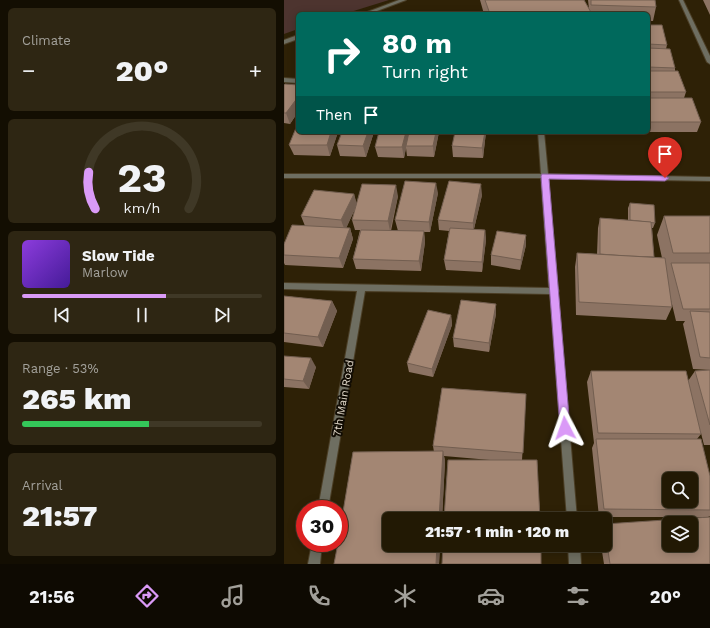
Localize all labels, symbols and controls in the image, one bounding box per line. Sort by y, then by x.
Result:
text: 80 m [382,27,452,60]
icon: right [316,28,368,80]
text: Climate [22,33,71,48]
text: 20° [116,53,168,88]
text: − [22,58,35,83]
text: + [249,58,262,83]
text: Turn right [382,61,468,82]
icon: arrive [360,104,382,126]
text: Then [316,106,352,124]
pin [648,137,682,178]
icon: arrive [654,143,676,165]
text: 23 [117,153,167,202]
text: km/h [124,200,160,216]
text: Slow Tide [82,247,155,265]
text: Marlow [82,265,128,280]
icon: previous [51,304,73,326]
icon: pause [131,304,153,326]
icon: next [211,304,233,326]
street label: 7th Main Road [330,359,357,437]
text: Range · 53% [22,361,99,376]
text: 265 km [22,381,131,416]
position arrow [544,407,586,449]
map controls [662,472,698,552]
button: search [662,472,698,508]
text: Arrival [22,478,63,493]
text: 21:57 [22,498,98,533]
speed limit sign: 30 [296,500,348,552]
button: layers [662,516,698,552]
text: 21:57 · 1 min · 120 m [425,523,569,541]
icon: directions [133,582,161,610]
icon: music [219,582,247,610]
icon: phone [305,582,333,610]
icon: climate [391,582,419,610]
icon: car [477,582,505,610]
icon: filters [564,582,592,610]
text: 21:56 [29,586,75,607]
text: 20° [650,586,681,607]

